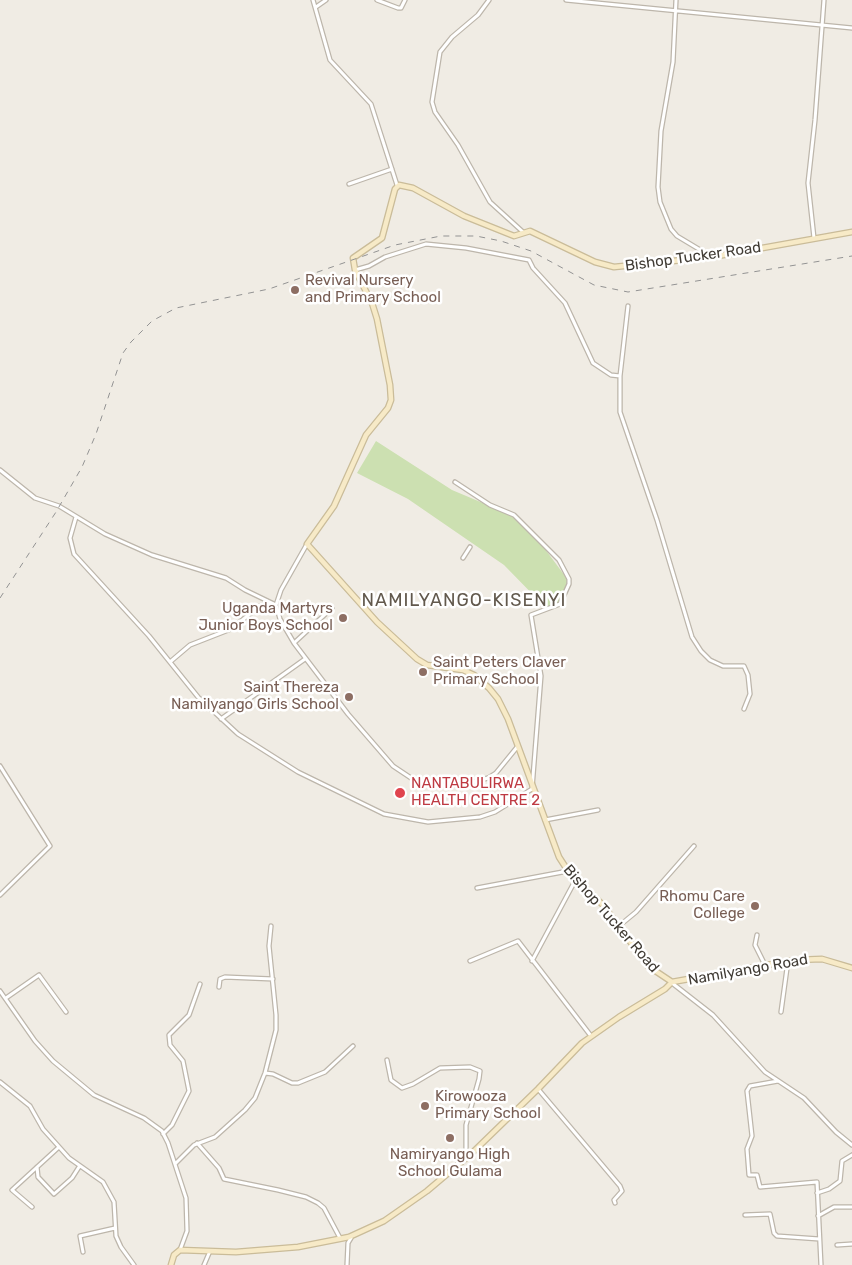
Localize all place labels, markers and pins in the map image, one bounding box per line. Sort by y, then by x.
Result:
place label: Revival Nursery and Primary School [305,272,441,307]
marker: Revival Nursery and Primary School [289,284,301,296]
place label: Uganda Martyrs Junior Boys School [199,600,333,635]
marker: Uganda Martyrs Junior Boys School [337,612,349,624]
place label: Saint Peters Claver Primary School [433,654,566,689]
marker: Saint Peters Claver Primary School [417,666,429,678]
place label: Saint Thereza Namilyango Girls School [171,679,339,714]
marker: Saint Thereza Namilyango Girls School [343,691,355,703]
place label: NANTABULIRWA HEALTH CENTRE 2 [411,775,540,810]
marker: NANTABULIRWA HEALTH CENTRE 2 [393,786,407,800]
place label: Rhomu Care College [659,888,745,923]
marker: Rhomu Care College [749,900,761,912]
place label: Kirowooza Primary School [435,1088,541,1123]
marker: Kirowooza Primary School [419,1100,431,1112]
marker: Namiryango High School Gulama [444,1132,456,1144]
place label: Namiryango High School Gulama [390,1146,510,1181]

